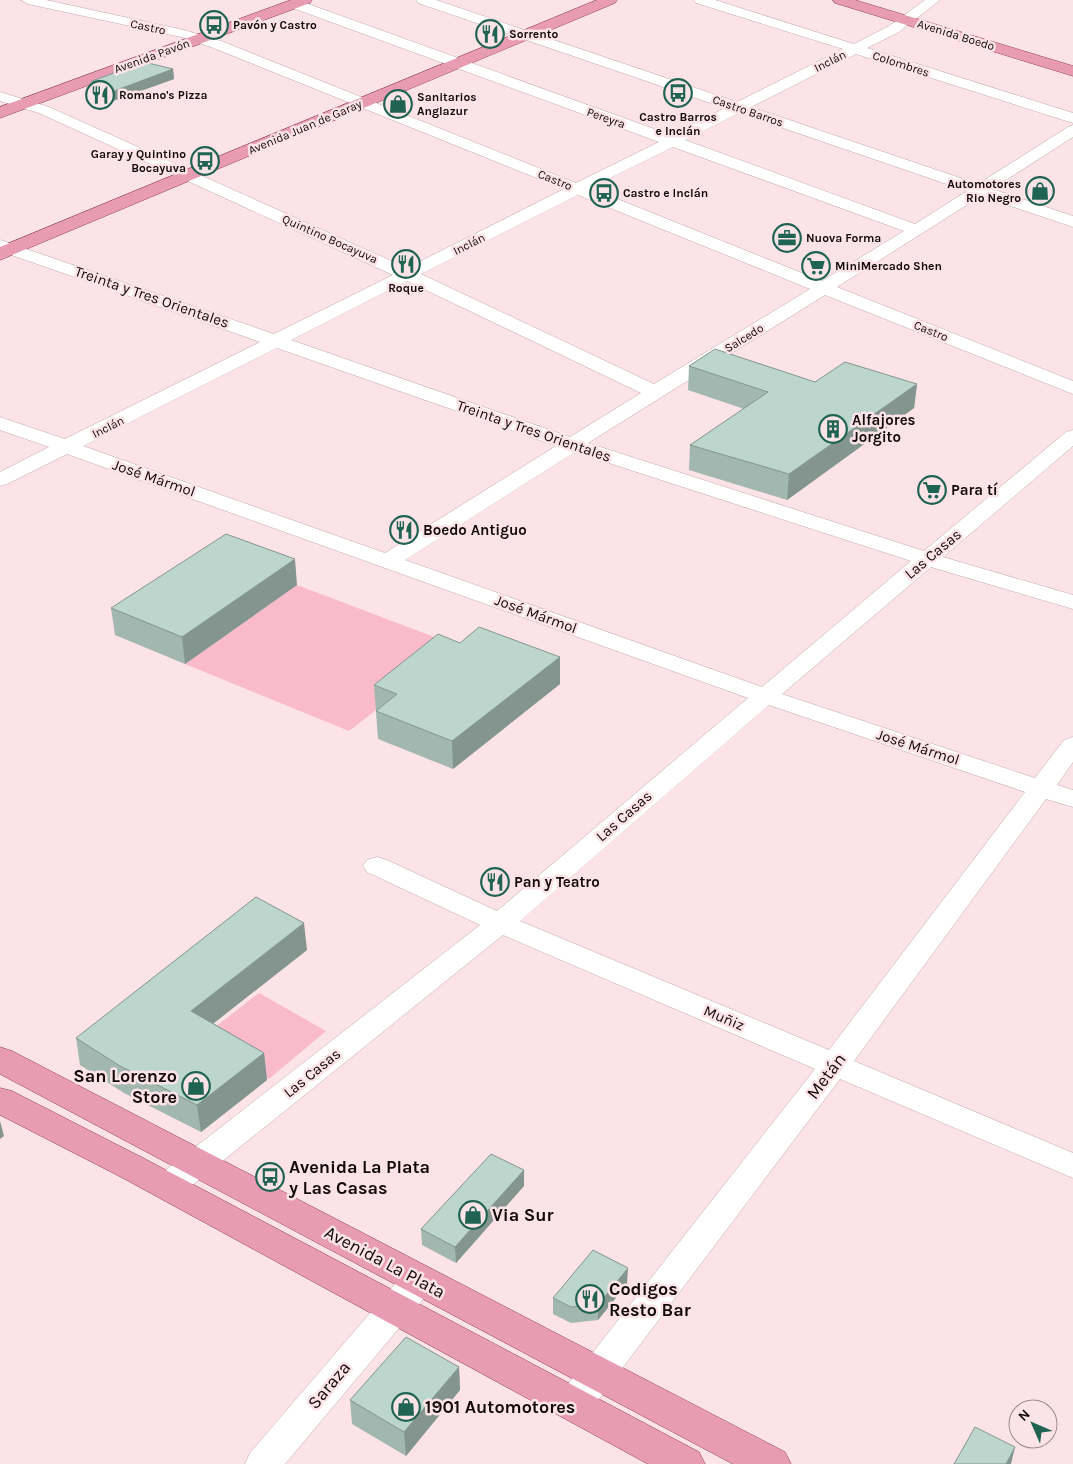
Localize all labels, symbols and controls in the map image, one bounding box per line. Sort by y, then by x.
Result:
bus stop icon: Pavón y Castro [199,10,229,40]
street label: Castro [129,16,167,38]
street label: Avenida Boedo [916,17,996,53]
place label: Pavón y Castro [233,18,317,32]
restaurant icon: Sorrento [475,19,505,49]
place label: Sorrento [509,27,558,41]
street label: Avenida Pavón [112,36,192,76]
street label: Inclán [812,47,848,75]
street label: Colombres [871,48,931,80]
bus stop icon: Castro Barros e Inclán [663,78,693,108]
restaurant icon: Romano's Pizza [85,80,115,110]
place label: Romano's Pizza [119,88,208,102]
shop icon: Sanitarios Anglazur [383,89,413,119]
place label: Sanitarios Anglazur [417,90,477,118]
street label: Castro Barros [711,92,785,130]
street label: Avenida Juan de Garay [246,97,364,157]
street label: Pereyra [585,105,627,131]
place label: Castro Barros e Inclán [639,110,717,138]
bus stop icon: Garay y Quintino Bocayuva [190,146,220,176]
place label: Garay y Quintino Bocayuva [91,147,186,175]
street label: Castro [536,167,574,193]
shop icon: Automotores Rio Negro [1025,176,1055,206]
place label: Automotores Rio Negro [947,177,1021,205]
bus stop icon: Castro e Inclán [589,178,619,208]
place label: Castro e Inclán [623,186,708,200]
street label: Quintino Bocayuva [280,212,380,266]
office icon: Nuova Forma [772,223,802,253]
street label: Inclán [451,230,487,258]
place label: Nuova Forma [806,231,881,245]
restaurant icon: Roque [391,249,421,279]
supermarket icon: MiniMercado Shen [801,251,831,281]
place label: MiniMercado Shen [835,259,942,273]
street label: Treinta y Tres Orientales [72,262,232,332]
place label: Roque [388,281,424,295]
street label: Castro [912,318,950,344]
street label: Salcedo [722,321,766,355]
street label: Treinta y Tres Orientales [454,396,614,466]
place label: Alfajores Jorgito [852,411,916,446]
street label: Inclán [90,413,126,441]
building icon: Alfajores Jorgito [818,414,848,444]
street label: José Mármol [110,455,198,501]
supermarket icon: Para tí [917,475,947,505]
place label: Para tí [951,481,999,499]
restaurant icon: Boedo Antiguo [389,515,419,545]
place label: Boedo Antiguo [423,521,527,539]
street label: Las Casas [901,525,965,583]
street label: José Mármol [492,591,580,637]
street label: José Mármol [874,725,962,769]
street label: Las Casas [592,787,656,845]
restaurant icon: Pan y Teatro [480,867,510,897]
place label: Pan y Teatro [514,873,600,891]
street label: Muñiz [701,1001,747,1035]
street label: Las Casas [280,1045,344,1101]
street label: Metán [802,1049,850,1103]
place label: San Lorenzo Store [73,1065,177,1108]
shop icon: San Lorenzo Store [181,1071,211,1101]
place label: Avenida La Plata y Las Casas [289,1156,430,1199]
bus stop icon: Avenida La Plata y Las Casas [255,1162,285,1192]
shop icon: Via Sur [458,1200,488,1230]
place label: Via Sur [492,1204,554,1226]
street label: Avenida La Plata [321,1221,449,1303]
place label: Codigos Resto Bar [609,1278,691,1321]
restaurant icon: Codigos Resto Bar [575,1284,605,1314]
street label: Saraza [303,1357,355,1413]
shop icon: 1901 Automotores [391,1392,421,1422]
place label: 1901 Automotores [425,1396,575,1418]
north arrow [1008,1399,1058,1449]
text: N [1015,1406,1034,1425]

